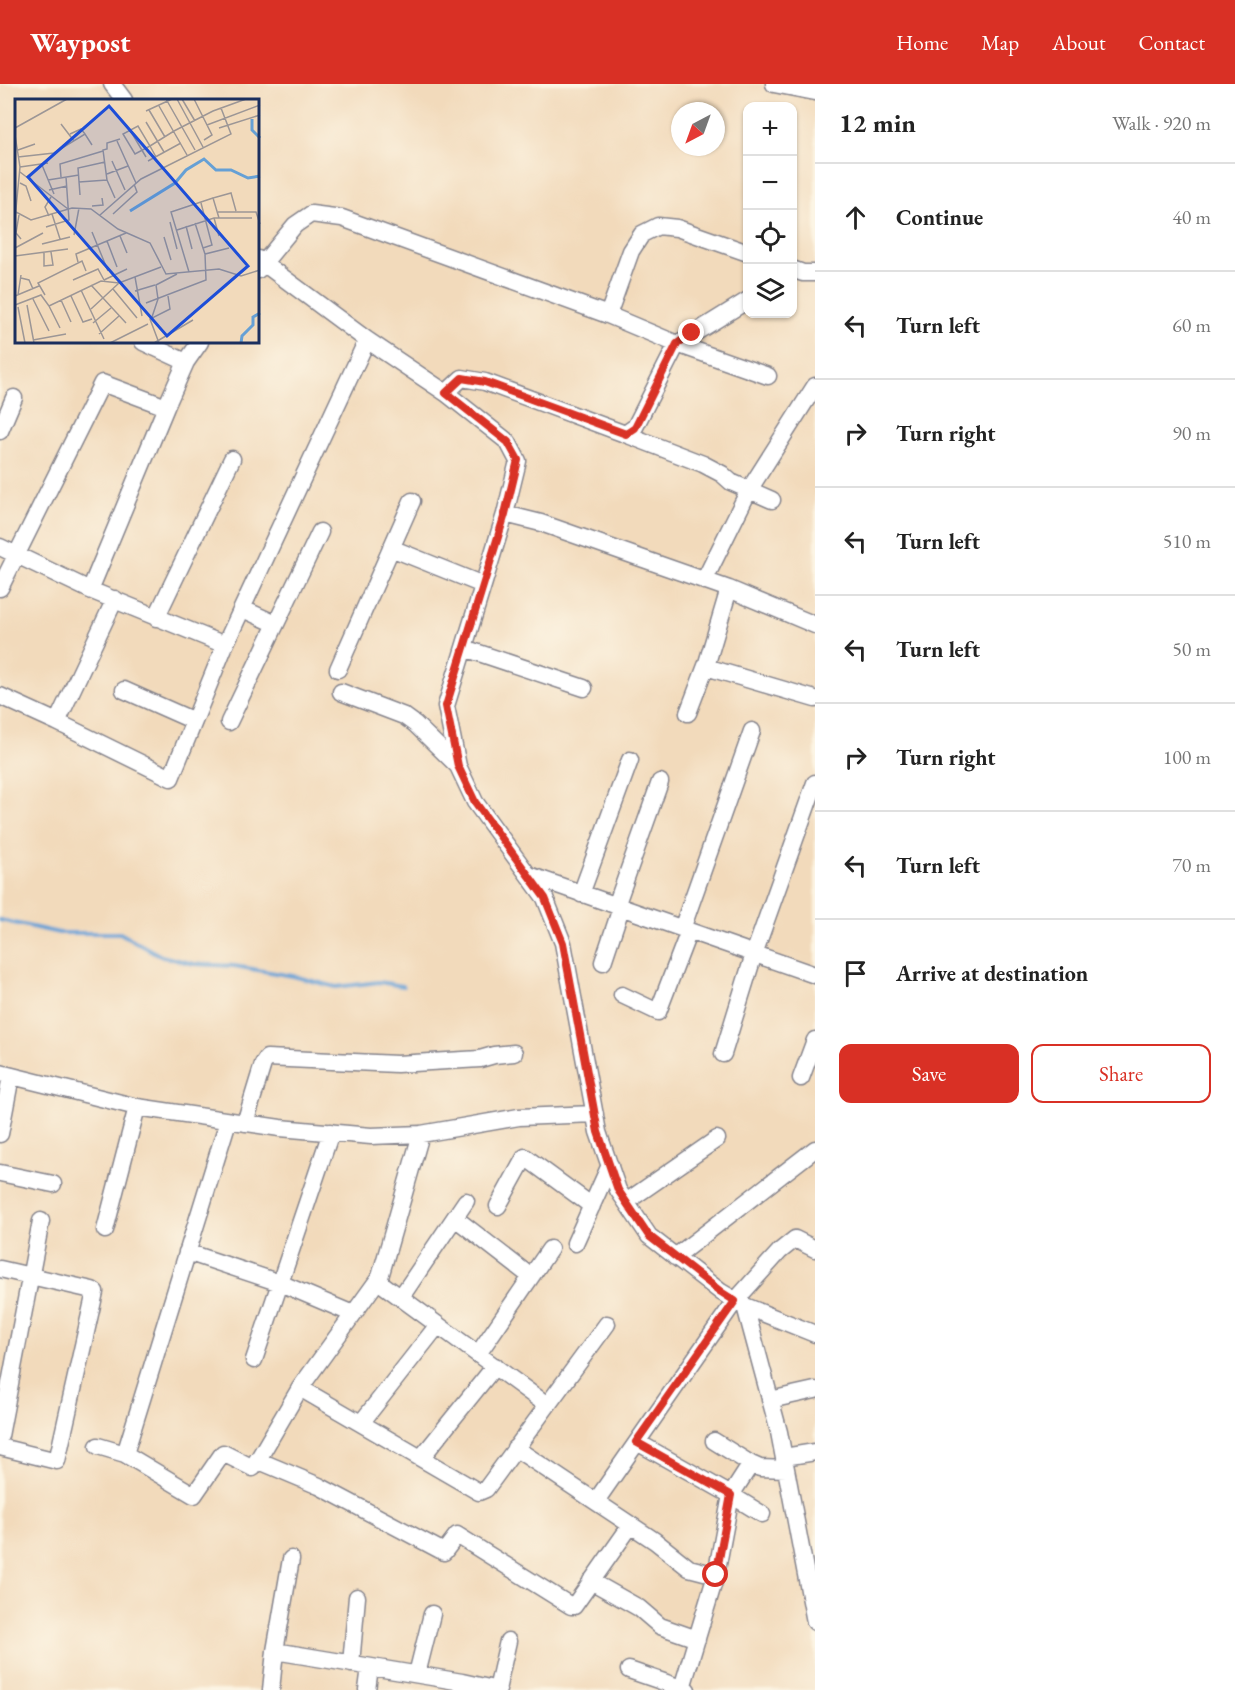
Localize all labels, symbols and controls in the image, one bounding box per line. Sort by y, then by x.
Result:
text: Waypost [30,24,131,60]
text: Home [896,29,948,56]
text: Map [981,29,1019,56]
text: About [1052,29,1105,56]
text: Contact [1138,29,1205,56]
inset map [15,99,260,344]
north arrow [671,102,725,156]
map controls [743,102,797,318]
button: + [743,102,797,156]
text: 12 min [839,106,916,140]
text: Walk · 920 m [1112,110,1211,136]
button: − [743,156,797,210]
icon: ahead [839,201,872,234]
text: Continue [896,203,983,232]
text: 40 m [1172,204,1211,230]
button: locate [743,210,797,264]
button: layers [743,264,797,318]
icon: left [839,309,872,342]
text: Turn left [896,311,980,340]
text: 60 m [1172,312,1211,338]
route end [678,319,704,345]
icon: right [839,417,872,450]
text: Turn right [896,419,995,448]
text: 90 m [1172,420,1211,446]
icon: left [839,525,872,558]
text: Turn left [896,527,980,556]
text: 510 m [1163,528,1211,554]
icon: left [839,633,872,666]
text: Turn left [896,635,980,664]
text: 50 m [1172,636,1211,662]
icon: right [839,741,872,774]
text: Turn right [896,743,995,772]
text: 100 m [1163,744,1211,770]
icon: left [839,849,872,882]
text: Turn left [896,851,980,880]
text: 70 m [1172,852,1211,878]
icon: arrive [839,957,872,990]
text: Arrive at destination [896,959,1088,988]
button: Save [839,1044,1019,1103]
button: Share [1031,1044,1211,1103]
route start [702,1561,728,1587]

